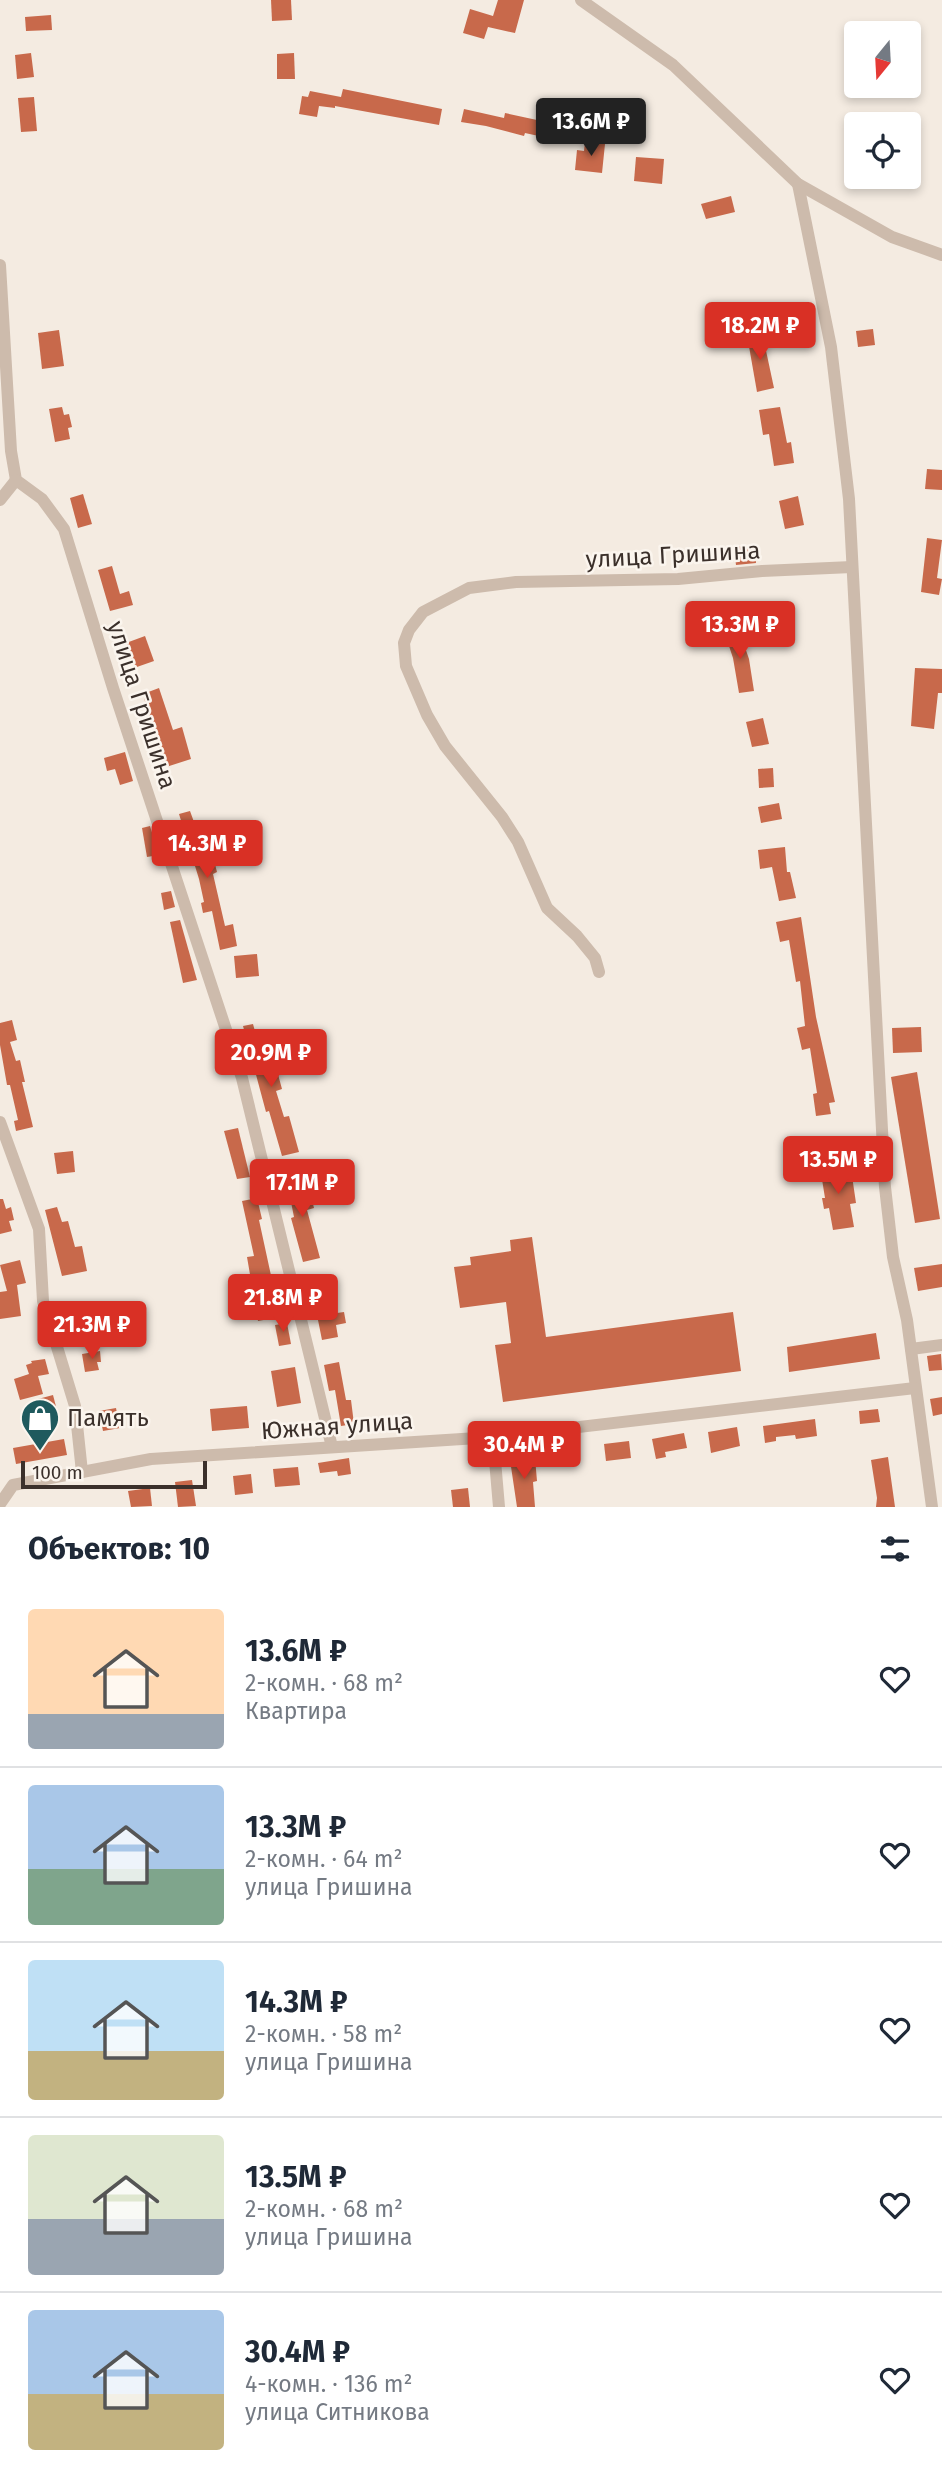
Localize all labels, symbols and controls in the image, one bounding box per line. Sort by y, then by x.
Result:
north arrow [844,21,920,98]
map controls [844,21,921,189]
pin: 13.6M ₽ [526,99,656,158]
text: 13.6M ₽ [552,107,630,135]
button: locate [844,112,921,189]
pin: 18.2M ₽ [695,302,825,362]
text: 18.2M ₽ [721,311,799,339]
street label: улица Гришина [585,536,761,574]
pin: 13.3M ₽ [675,602,805,661]
text: 13.3M ₽ [701,610,779,638]
street label: улица Гришина [102,618,182,792]
pin: 14.3M ₽ [142,820,272,880]
text: 14.3M ₽ [168,829,246,857]
pin: 20.9M ₽ [206,1030,336,1089]
text: 20.9M ₽ [231,1038,311,1066]
pin: 13.5M ₽ [773,1136,903,1196]
text: 13.5M ₽ [799,1145,877,1173]
pin: 17.1M ₽ [237,1160,367,1219]
text: 17.1M ₽ [266,1168,338,1196]
pin: 21.8M ₽ [218,1274,348,1334]
text: 21.8M ₽ [244,1283,322,1311]
pin: 21.3M ₽ [27,1302,157,1361]
text: 21.3M ₽ [53,1310,131,1338]
shop icon: Память [19,1397,61,1452]
place label: Память [67,1404,149,1432]
street label: Южная улица [260,1407,414,1445]
pin: 30.4M ₽ [459,1422,589,1481]
text: 30.4M ₽ [484,1430,564,1458]
scale bar [21,1458,206,1490]
text: 100 m [32,1461,83,1484]
icon: filters [876,1530,914,1568]
text: Объектов: 10 [28,1531,210,1567]
text: 13.6M ₽ [245,1633,347,1669]
icon: home [84,1637,168,1721]
icon: heart [876,1660,914,1698]
text: 2-комн. · 68 m² [245,1669,403,1697]
text: Квартира [245,1697,347,1725]
text: 13.3M ₽ [245,1809,346,1845]
icon: home [84,1813,168,1897]
icon: heart [876,1836,914,1874]
text: 2-комн. · 64 m² [245,1845,403,1873]
text: улица Гришина [245,1873,413,1901]
text: 14.3M ₽ [245,1984,348,2020]
icon: home [84,1988,168,2072]
icon: heart [876,2011,914,2049]
text: 2-комн. · 58 m² [245,2020,402,2048]
text: улица Гришина [245,2048,413,2076]
text: 13.5M ₽ [245,2159,347,2195]
icon: home [84,2163,168,2247]
icon: heart [876,2186,914,2224]
text: 2-комн. · 68 m² [245,2195,403,2223]
text: улица Гришина [245,2223,413,2251]
text: 30.4M ₽ [245,2334,350,2370]
icon: home [84,2338,168,2422]
icon: heart [876,2361,914,2399]
text: 4-комн. · 136 m² [245,2370,413,2398]
text: улица Ситникова [245,2398,430,2426]

